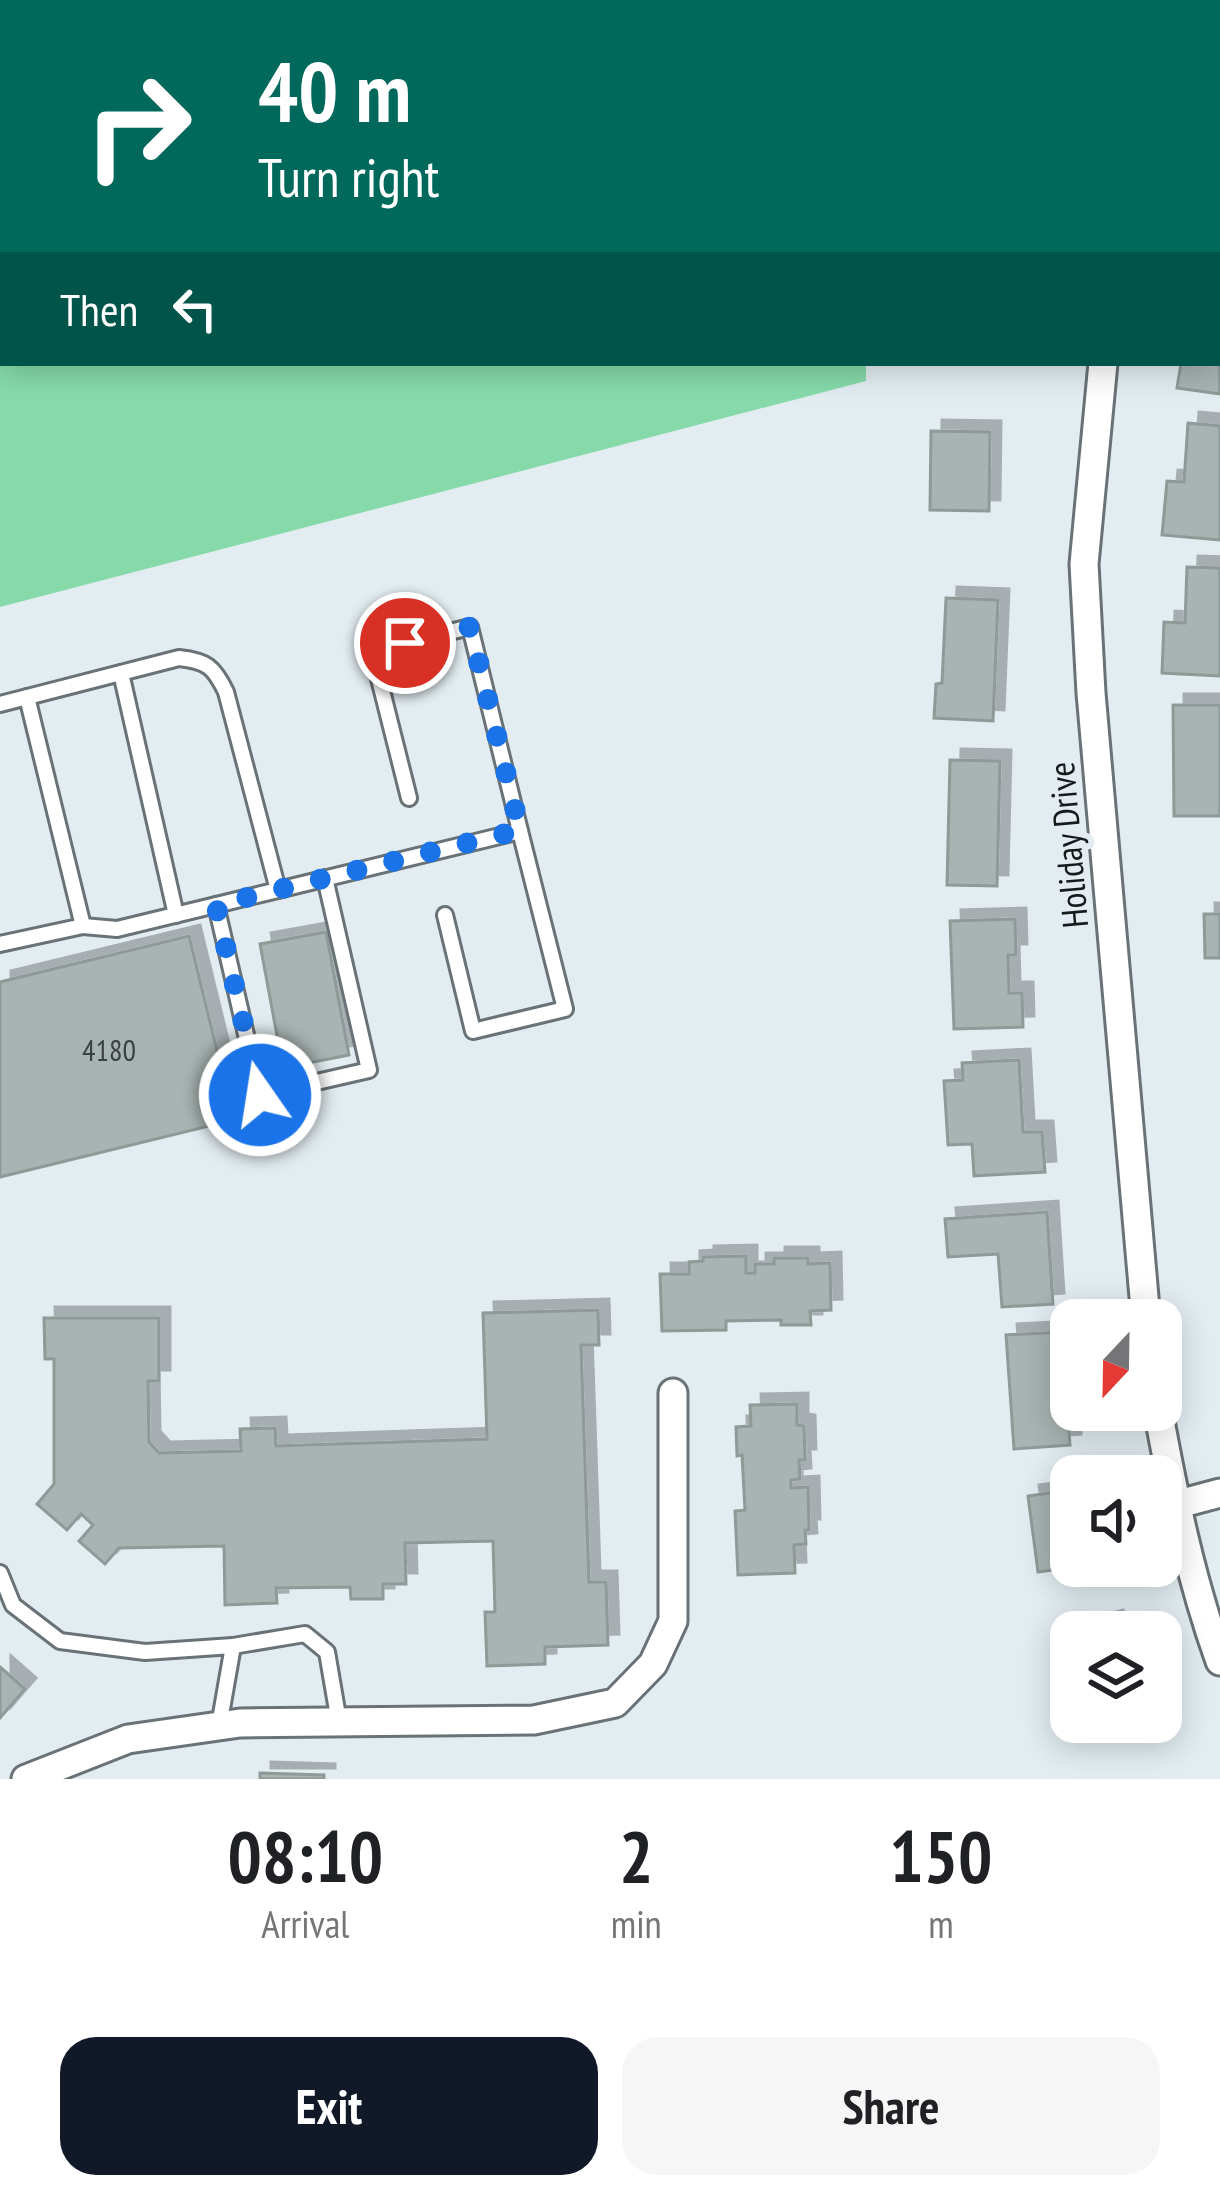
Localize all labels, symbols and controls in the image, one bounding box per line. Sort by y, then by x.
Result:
text: 40 m [258,36,411,145]
icon: right [60,48,216,204]
text: Turn right [258,142,439,212]
icon: left [162,276,228,342]
text: Then [60,280,138,338]
pin [354,592,456,694]
icon: arrive [372,610,438,676]
street label: Holiday Drive [1037,760,1098,930]
house number: 4180 [82,1030,136,1069]
position arrow [197,1032,323,1158]
north arrow [1050,1299,1182,1431]
map controls [1050,1299,1182,1743]
button: sound [1050,1455,1182,1587]
button: layers [1050,1611,1182,1743]
text: 08:10 [228,1809,383,1902]
text: 2 [619,1809,653,1902]
text: 150 [889,1809,992,1902]
text: Arrival [261,1898,349,1949]
text: min [611,1898,662,1949]
text: m [928,1898,954,1949]
button: Exit [60,2037,598,2175]
button: Share [622,2037,1160,2175]

